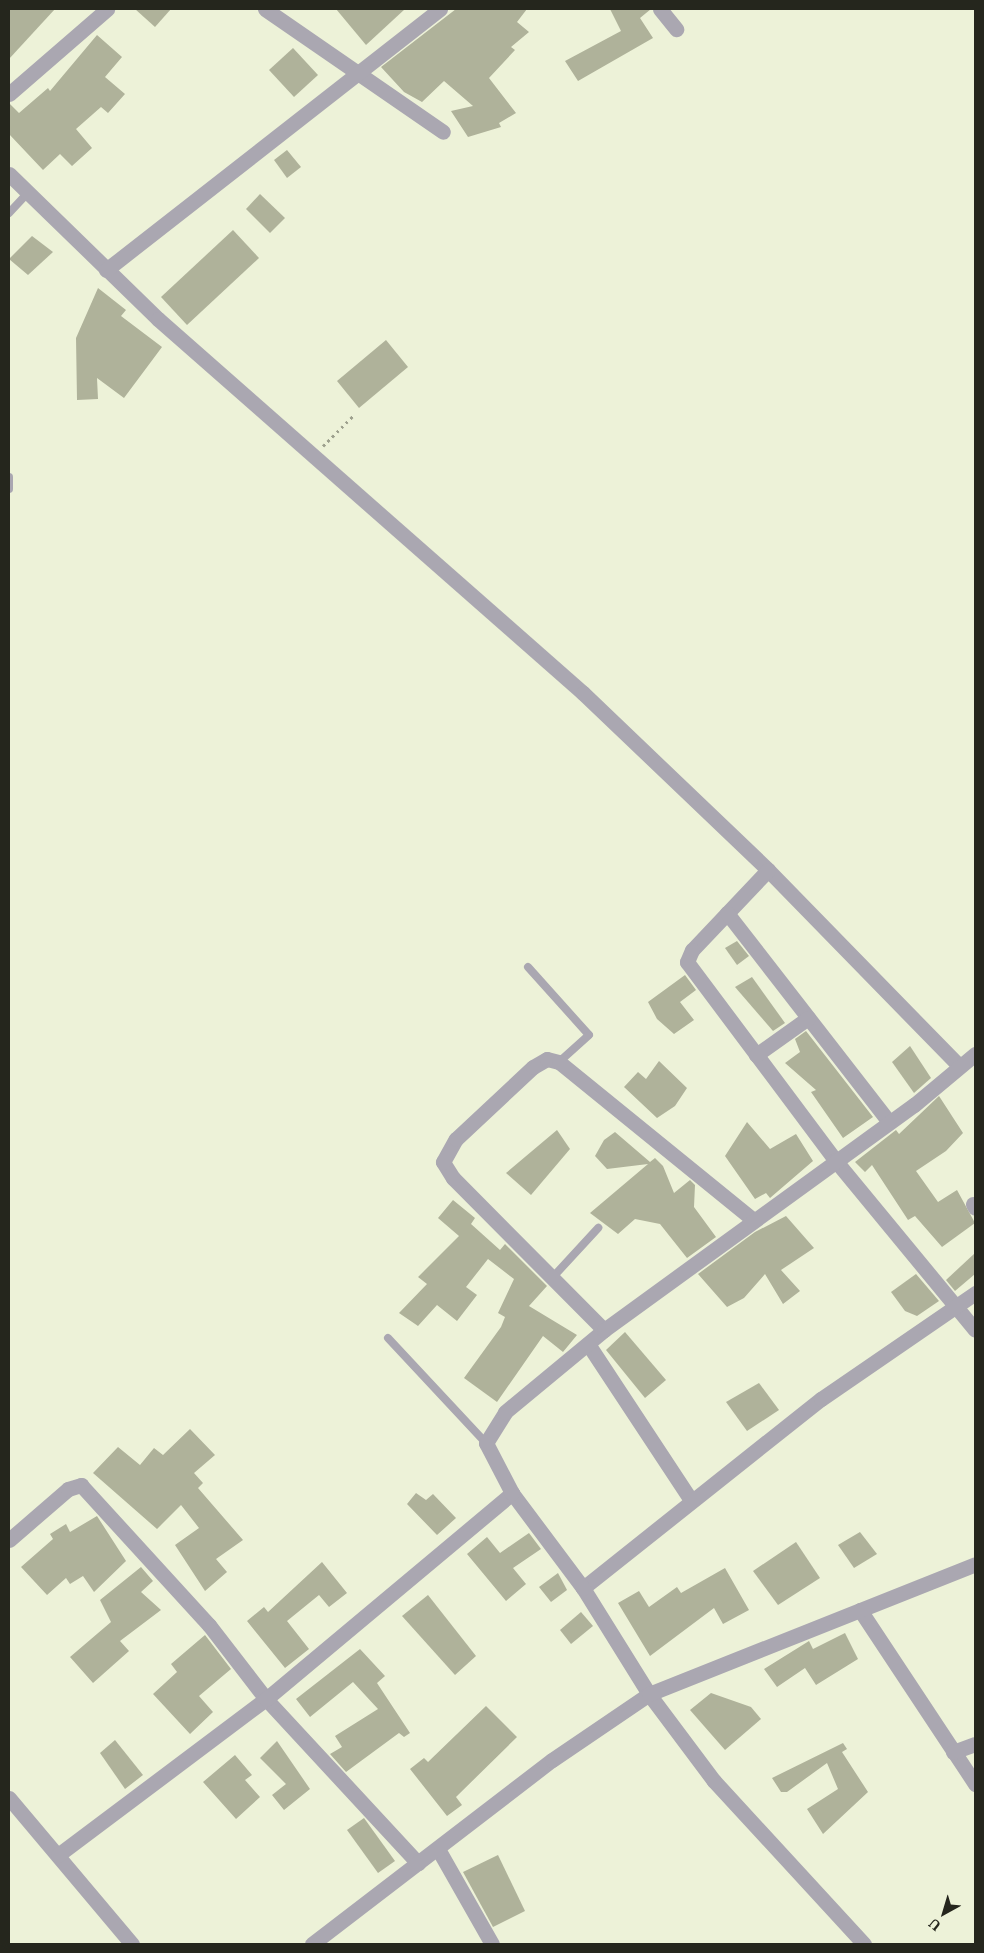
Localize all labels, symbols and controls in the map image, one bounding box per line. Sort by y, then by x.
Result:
north arrow [919,1888,969,1938]
text: U [925,1914,944,1935]

